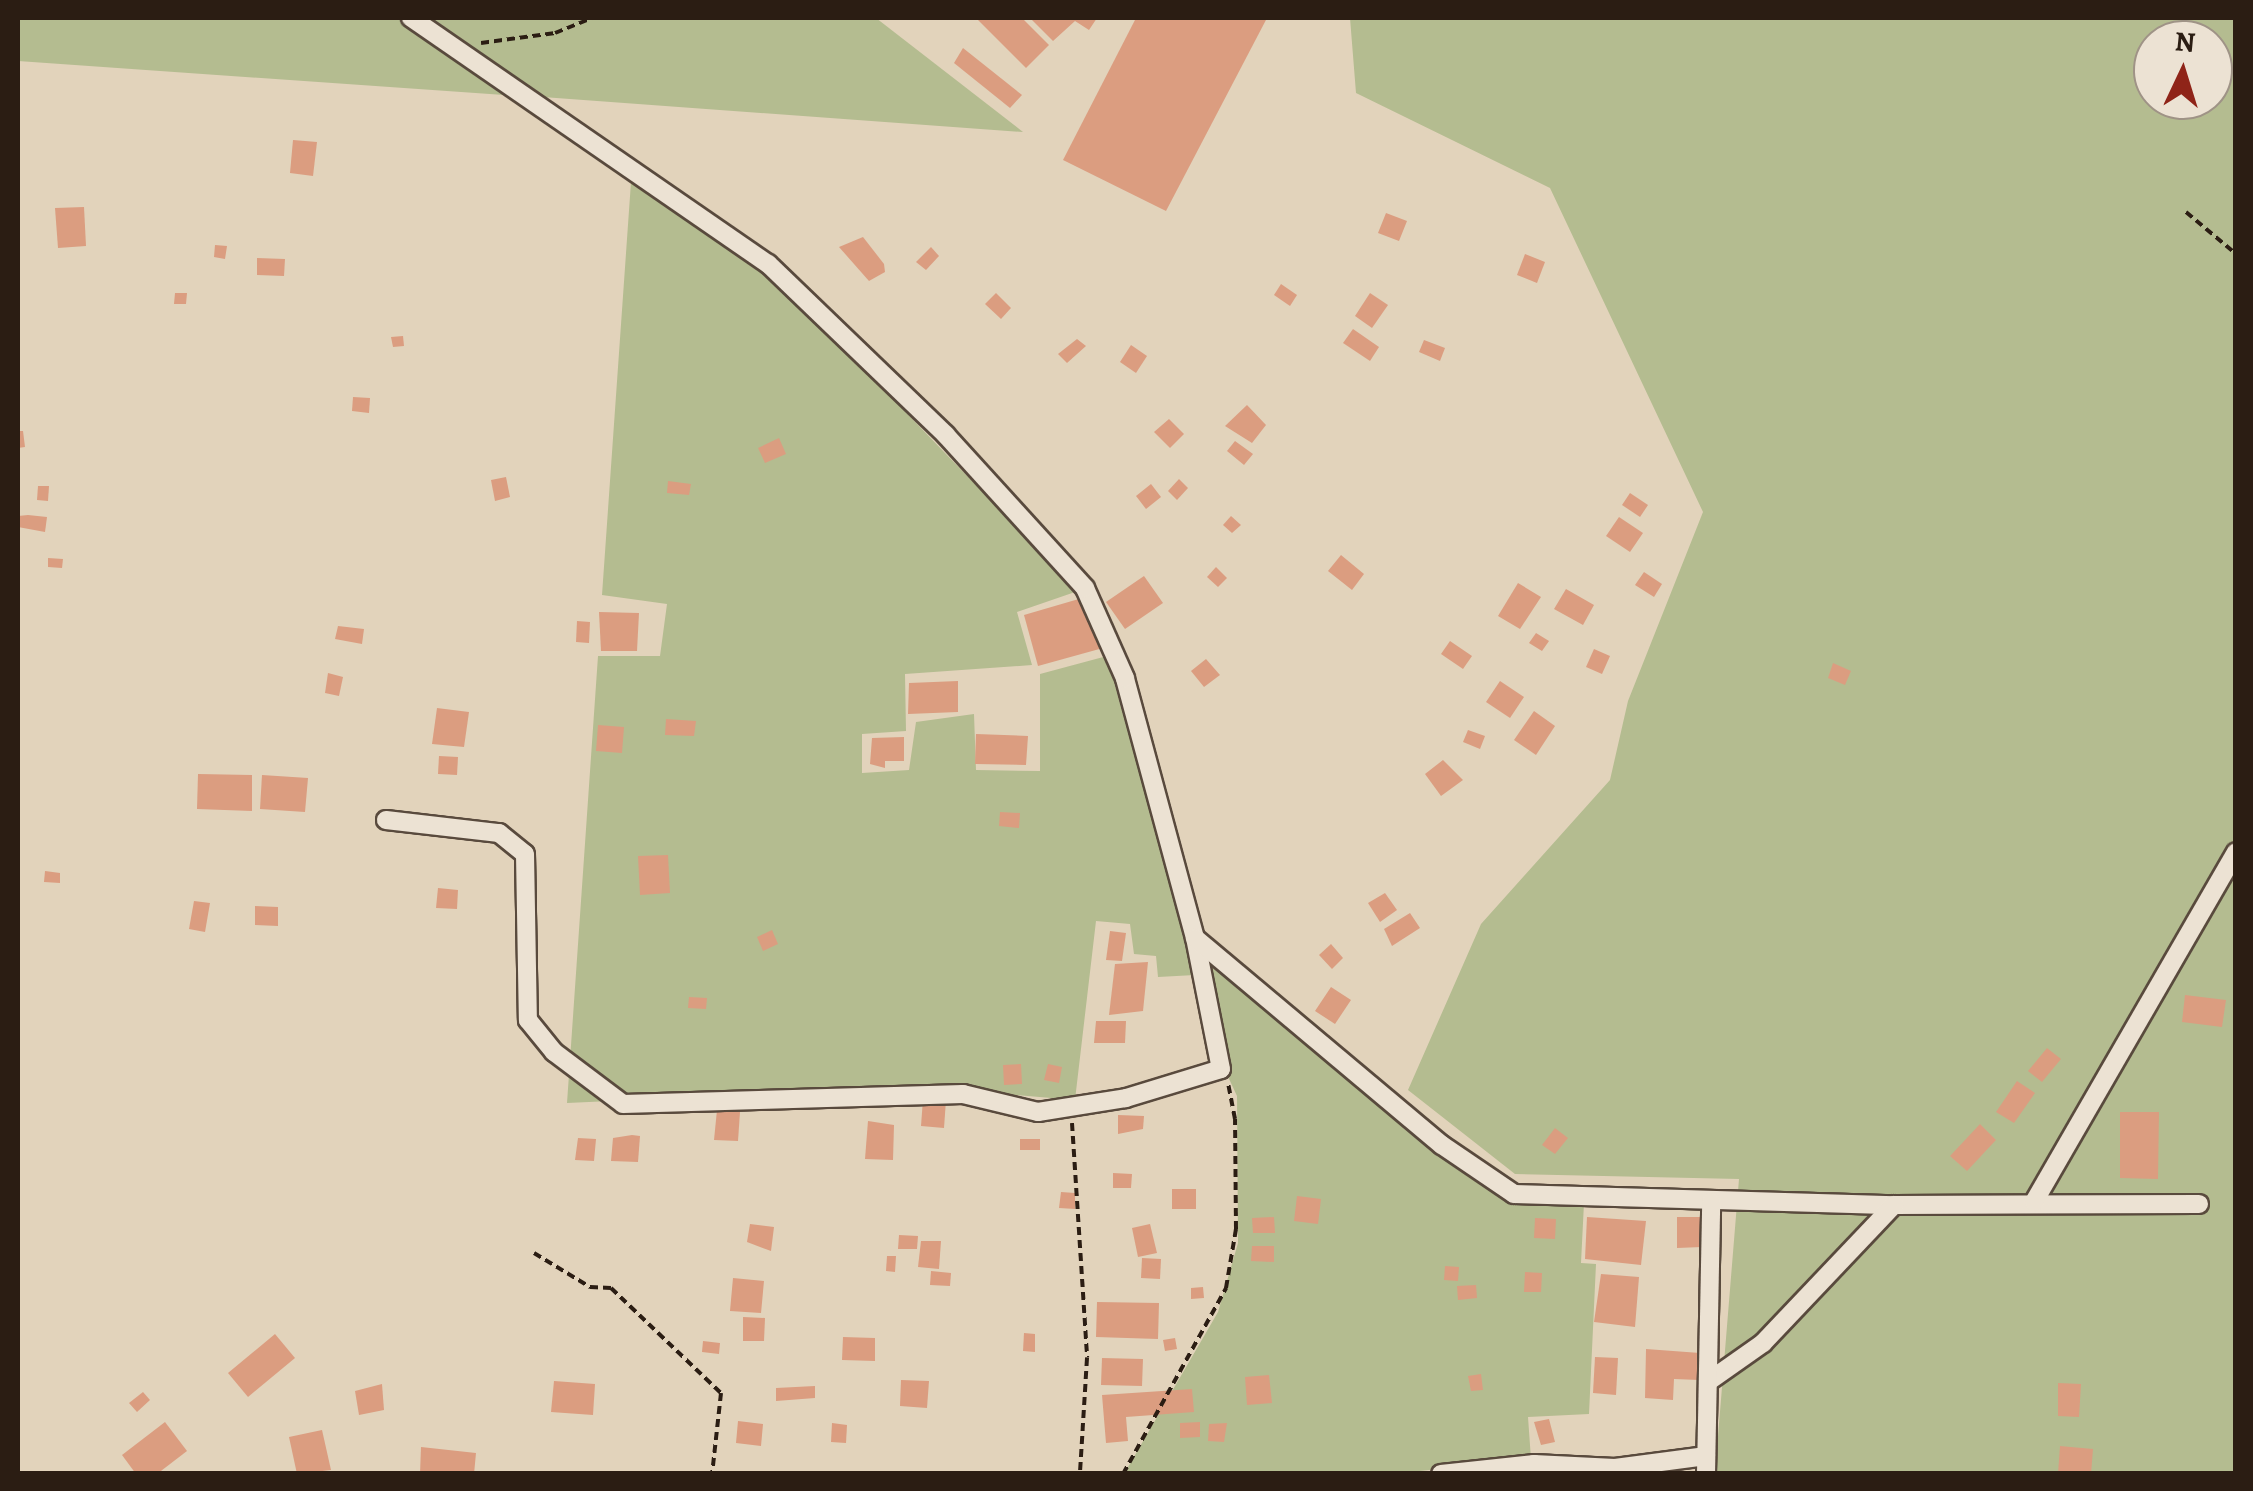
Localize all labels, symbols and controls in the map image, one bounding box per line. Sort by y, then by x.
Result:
north arrow [2133,20,2233,120]
text: N [2173,22,2196,62]

